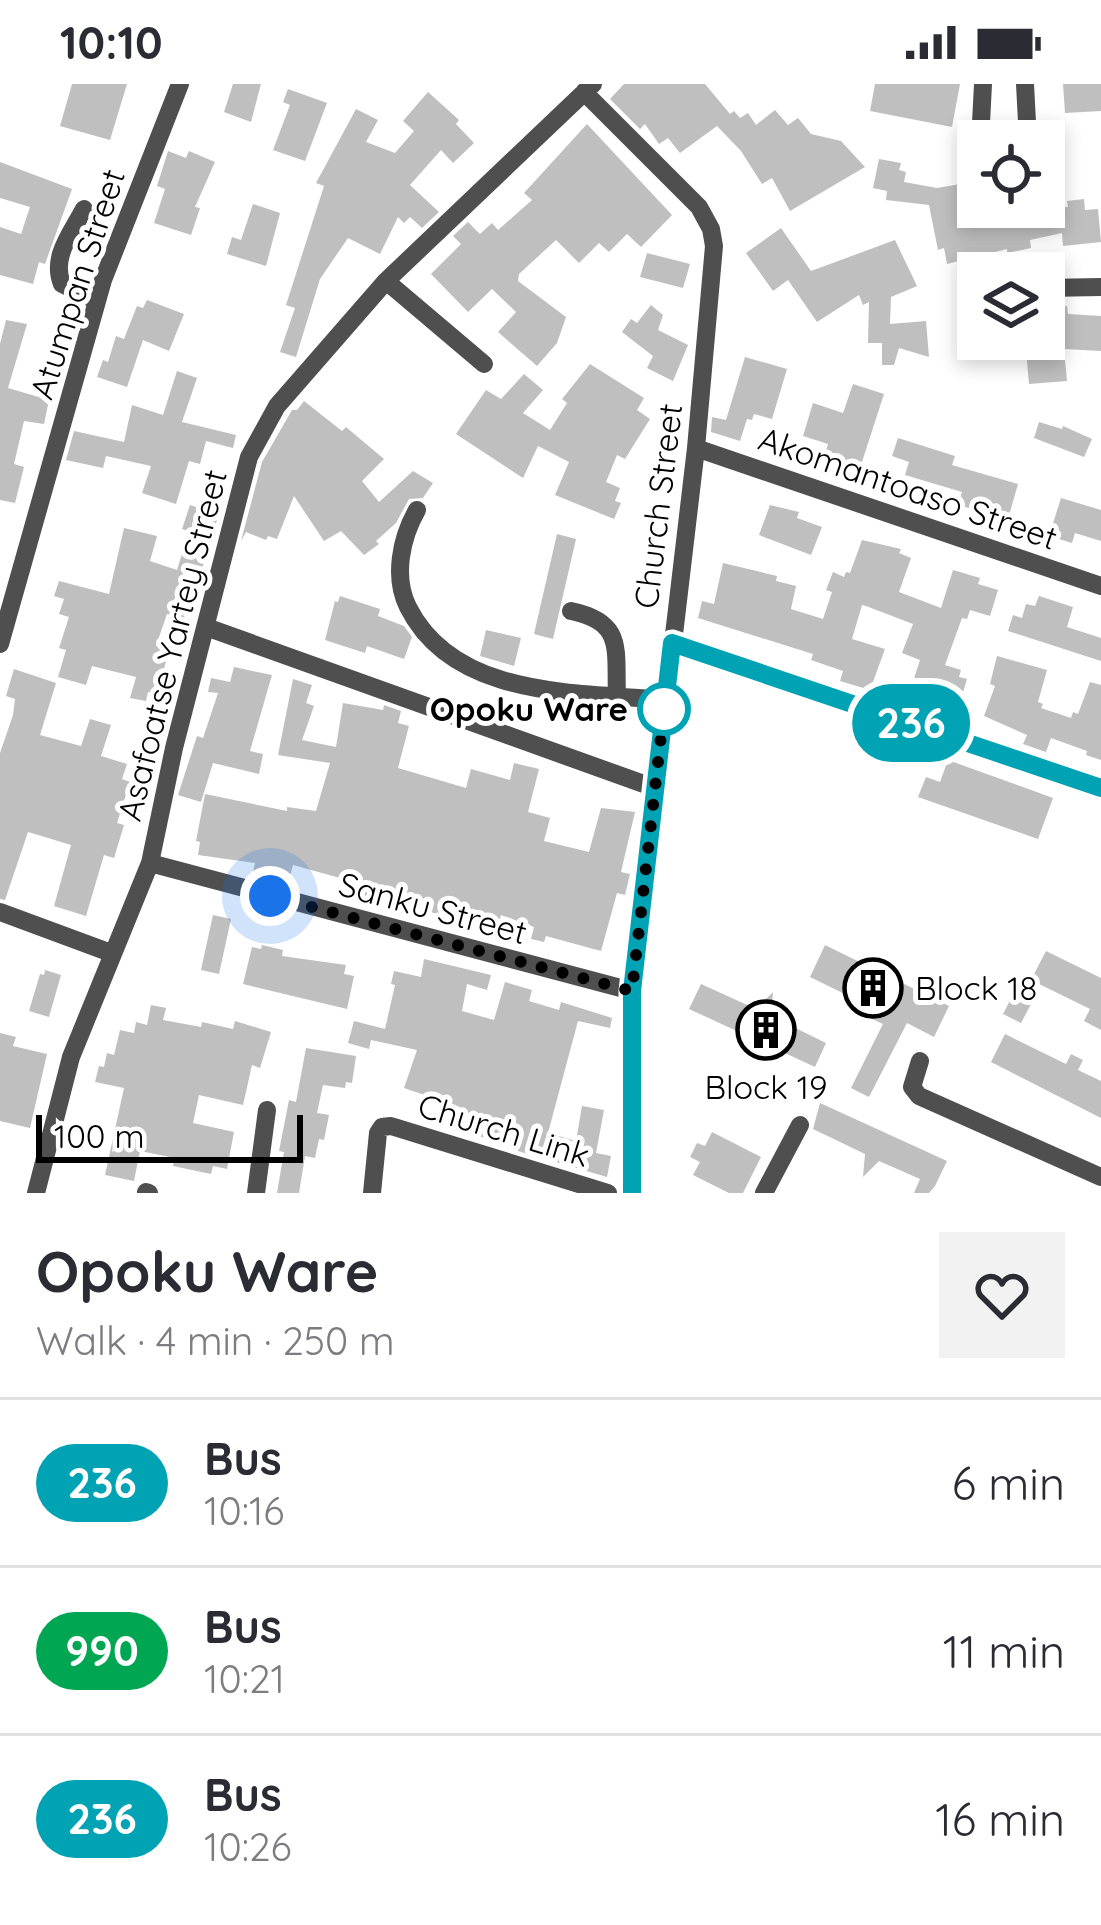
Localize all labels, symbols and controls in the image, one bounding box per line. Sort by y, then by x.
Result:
text: 10:10 [60,14,163,70]
map controls [957,120,1065,360]
button: locate [957,120,1065,228]
street label: Atumpan Street [20,164,133,404]
button: layers [957,252,1065,360]
street label: Church Street [625,401,690,611]
street label: Akomantoaso Street [754,417,1063,558]
street label: Asafoatse Yartey Street [108,465,235,825]
marker: Opoku Ware [639,684,689,734]
line badge: 236 [842,684,980,762]
place label: Opoku Ware [430,688,628,729]
text: 236 [876,696,946,749]
street label: Sanku Street [335,863,532,952]
your location [240,866,300,926]
building icon: Block 18 [842,957,904,1019]
place label: Block 18 [915,967,1037,1008]
building icon: Block 19 [735,999,797,1061]
place label: Block 19 [705,1066,827,1107]
street label: Church Link [413,1084,595,1175]
scale bar [36,1109,303,1162]
text: 100 m [54,1115,145,1156]
button: heart [939,1232,1065,1358]
text: Opoku Ware [36,1235,378,1306]
text: Walk · 4 min · 250 m [36,1316,395,1365]
text: Bus [204,1430,282,1486]
text: 6 min [952,1455,1065,1511]
text: 236 [67,1456,137,1509]
text: 10:16 [204,1486,284,1535]
text: Bus [204,1598,282,1654]
text: 11 min [943,1623,1065,1679]
text: 990 [65,1624,139,1677]
text: 10:21 [204,1654,285,1703]
text: Bus [204,1766,282,1822]
text: 16 min [935,1791,1065,1847]
text: 236 [67,1792,137,1845]
text: 10:26 [204,1822,292,1871]

